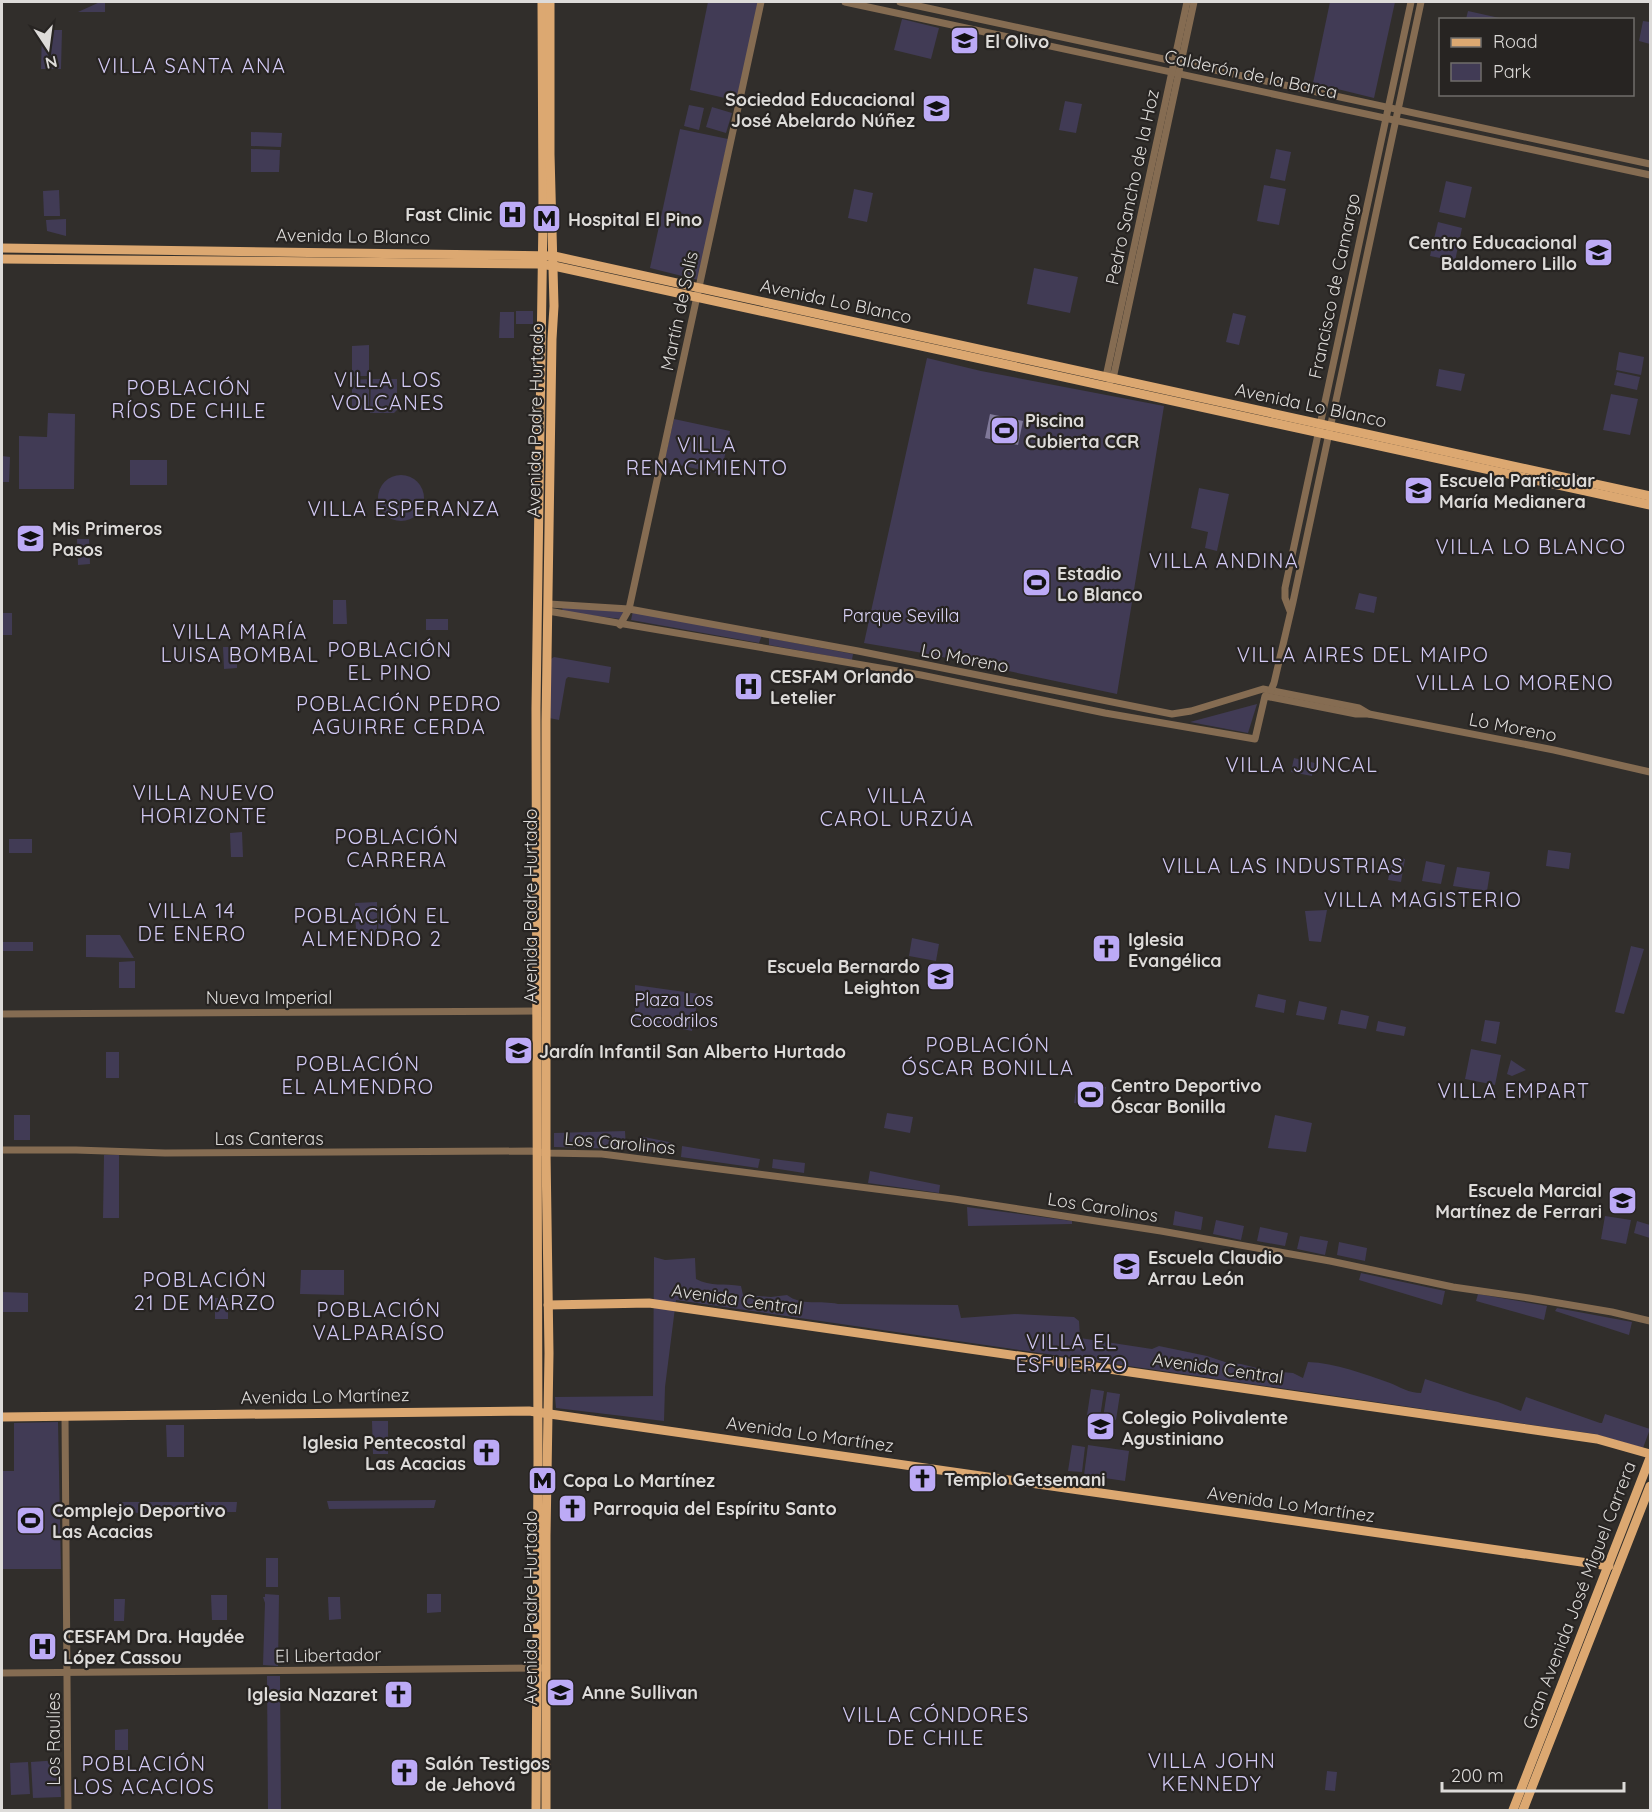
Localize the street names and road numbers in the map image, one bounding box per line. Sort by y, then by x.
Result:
street label: Calderón de la Barca [1162,44,1340,104]
street label: Pedro Sancho de la Hoz [1100,87,1164,287]
street label: Francisco de Camargo [1303,191,1365,381]
street label: Avenida Lo Blanco [276,223,430,249]
street label: Martín de Solís [655,249,703,373]
street label: Avenida Lo Blanco [758,274,914,328]
street label: Avenida Padre Hurtado [522,322,548,518]
street label: Avenida Lo Blanco [1233,378,1389,432]
street label: Lo Moreno [919,638,1011,678]
street label: Lo Moreno [1467,707,1559,747]
street label: Avenida Padre Hurtado [519,809,542,1003]
street label: Nueva Imperial [206,986,332,1009]
street label: Las Canteras [214,1127,324,1150]
street label: Los Carolinos [563,1127,677,1159]
street label: Los Carolinos [1046,1187,1160,1227]
street label: Avenida Central [670,1278,804,1320]
street label: Avenida Central [1151,1347,1285,1389]
street label: Avenida Lo Martínez [240,1383,410,1409]
street label: Avenida Lo Martínez [725,1411,895,1457]
street label: Gran Avenida José Miguel Carrera [1517,1458,1641,1732]
street label: Avenida Lo Martínez [1206,1481,1376,1527]
street label: Avenida Padre Hurtado [519,1511,542,1705]
street label: El Libertador [275,1643,381,1667]
street label: Los Raulíes [42,1692,65,1786]

